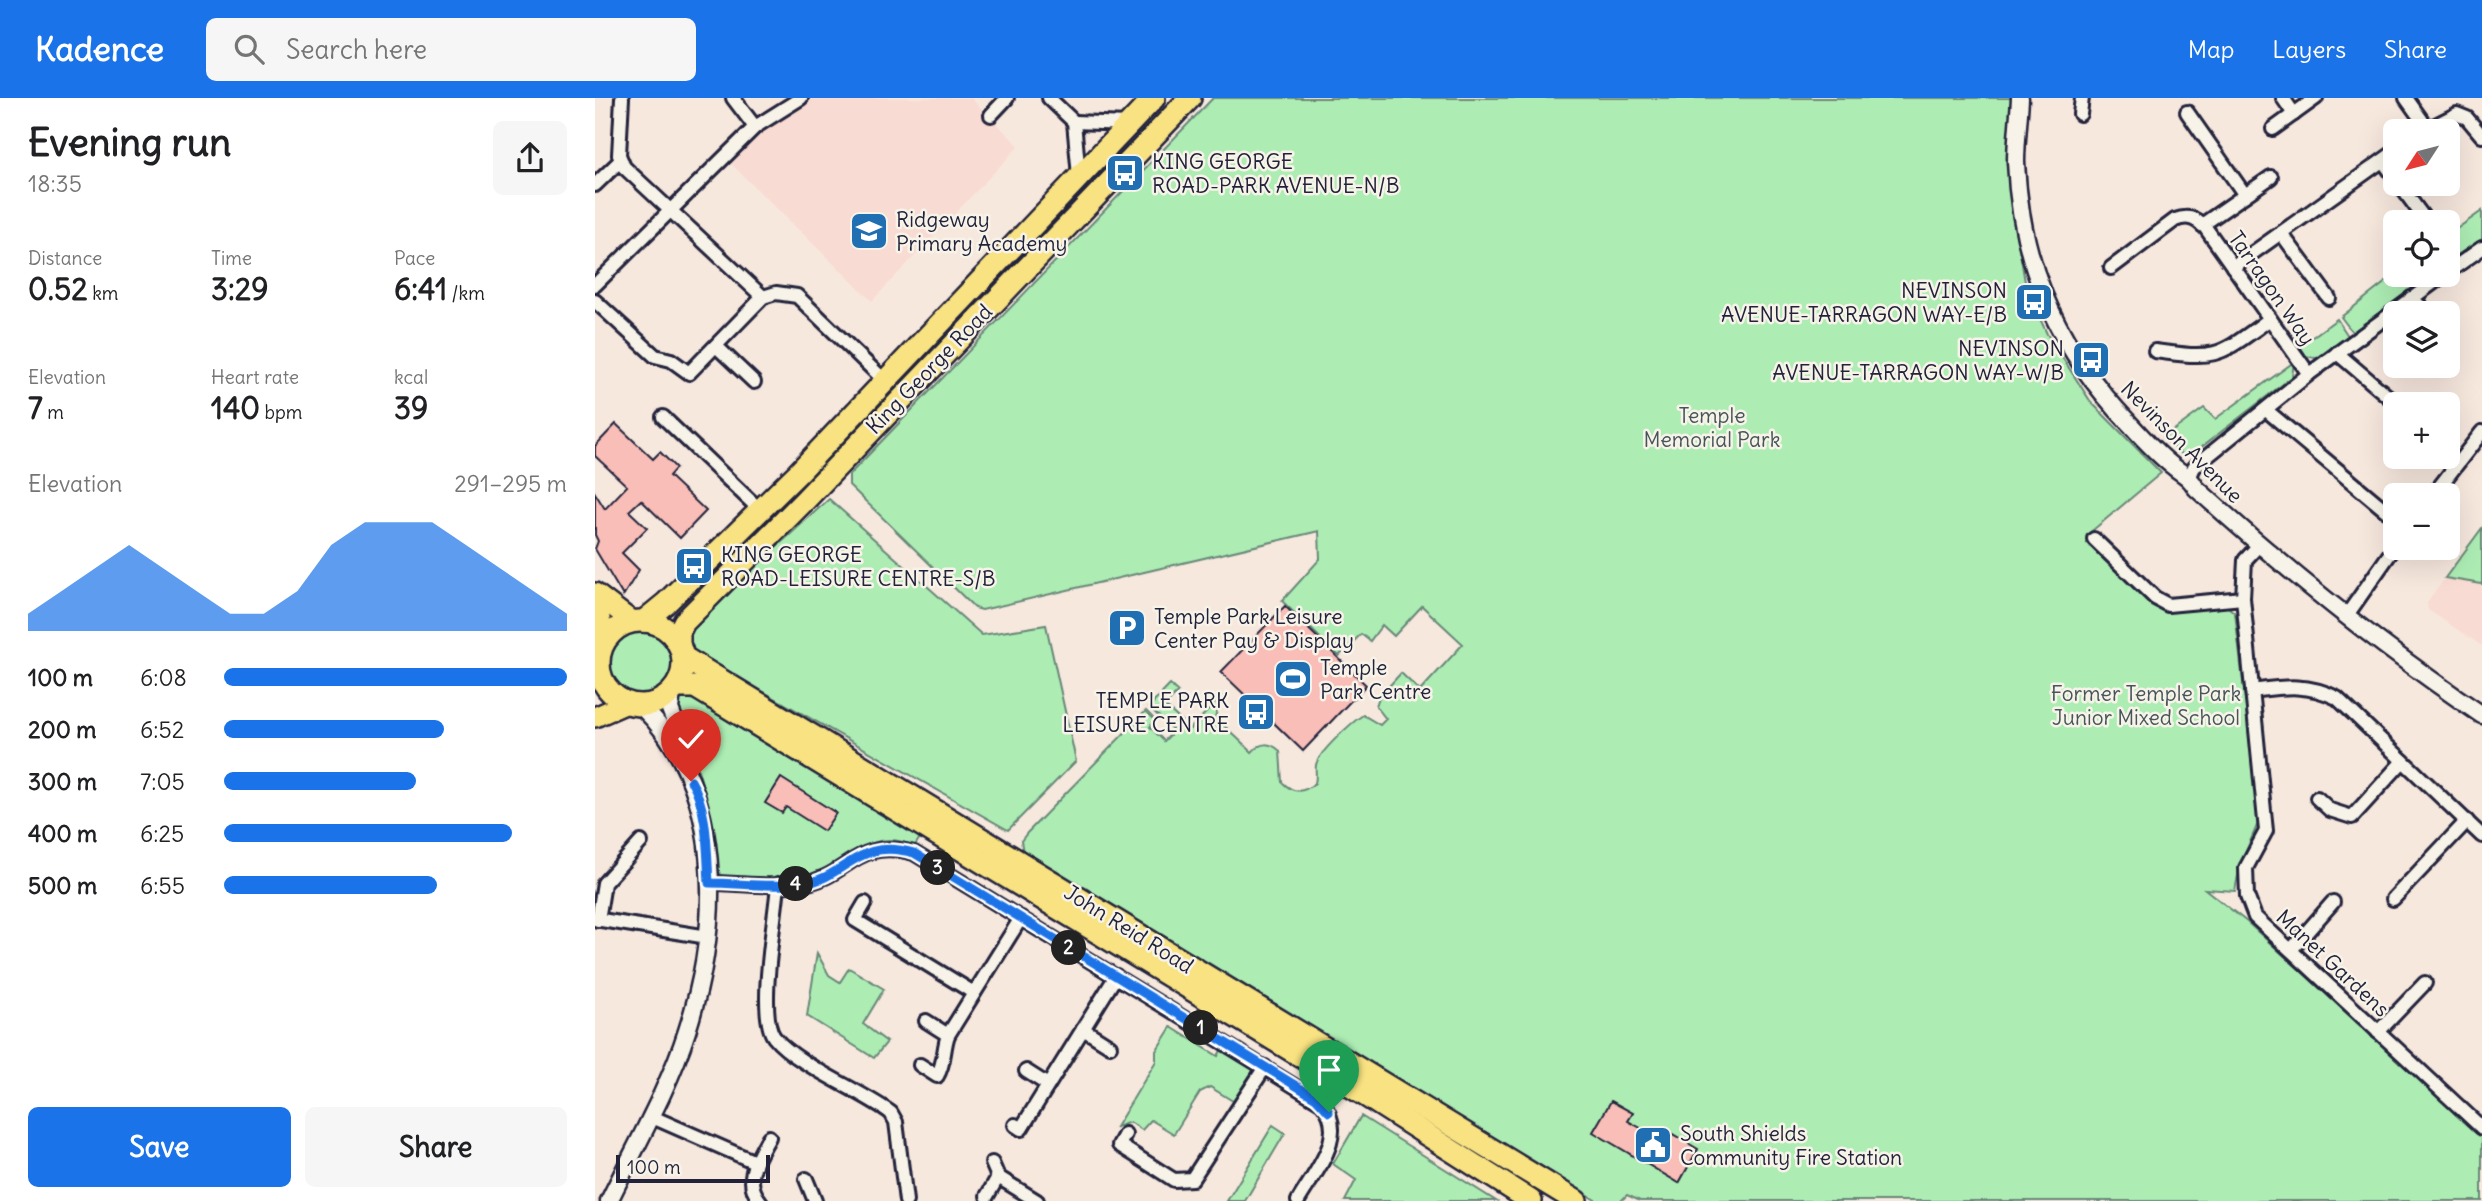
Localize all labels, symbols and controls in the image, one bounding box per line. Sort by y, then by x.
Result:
search box [206,18,696,81]
text: Kadence [35,28,164,70]
icon: search [230,30,268,68]
text: Search here [286,33,427,66]
text: Map [2188,34,2234,64]
text: Layers [2272,34,2346,64]
text: Share [2384,34,2447,64]
text: Evening run [28,119,231,166]
north arrow [2383,119,2461,196]
map controls [2383,119,2460,560]
button: share [493,121,567,195]
place label: KING GEORGE ROAD-PARK AVENUE-N/B [1152,148,1399,199]
bus stop icon: KING GEORGE ROAD-PARK AVENUE-N/B [1104,152,1146,194]
text: 18:35 [28,169,82,198]
place label: Ridgeway Primary Academy [896,206,1068,257]
school or university icon: Ridgeway Primary Academy [848,210,890,252]
button: locate [2383,210,2460,287]
street label: Tarragon Way [2223,226,2321,350]
text: Distance [28,246,102,270]
text: Time [211,246,252,270]
text: Pace [394,246,435,270]
text: 0.52 [28,270,88,308]
text: 3:29 [211,270,269,308]
text: 6:41 [394,270,447,308]
place label: NEVINSON AVENUE-TARRAGON WAY-E/B [1721,277,2007,328]
text: km [88,281,119,305]
text: /km [447,281,485,305]
bus stop icon: NEVINSON AVENUE-TARRAGON WAY-E/B [2013,281,2055,323]
street label: King George Road [860,298,998,440]
button: layers [2383,301,2460,378]
place label: NEVINSON AVENUE-TARRAGON WAY-W/B [1772,335,2064,386]
bus stop icon: NEVINSON AVENUE-TARRAGON WAY-W/B [2070,339,2112,381]
text: Elevation [28,365,106,389]
text: Heart rate [211,365,299,389]
text: kcal [394,365,428,389]
street label: Nevinson Avenue [2115,375,2249,509]
text: 7 [28,389,43,427]
text: 140 [211,389,260,427]
text: 39 [394,389,428,427]
button: + [2383,392,2460,469]
text: m [43,400,64,424]
text: bpm [260,400,303,424]
park label: Temple Memorial Park [1644,402,1780,453]
text: Elevation [28,469,122,498]
text: 291–295 m [454,469,567,498]
button: − [2383,483,2460,560]
place label: KING GEORGE ROAD-LEISURE CENTRE-S/B [721,541,996,592]
bus stop icon: KING GEORGE ROAD-LEISURE CENTRE-S/B [673,545,715,587]
place label: Temple Park Leisure Center Pay & Display [1154,603,1354,654]
parking icon: Temple Park Leisure Center Pay & Display [1106,607,1148,649]
place label: Temple Park Centre [1320,654,1431,705]
sports icon: Temple Park Centre [1272,658,1314,700]
text: 100 m [28,663,93,692]
text: 6:08 [140,663,187,692]
park label: Former Temple Park Junior Mixed School [2051,680,2241,731]
place label: TEMPLE PARK LEISURE CENTRE [1062,687,1229,738]
bus stop icon: TEMPLE PARK LEISURE CENTRE [1235,691,1277,733]
pin [661,709,721,781]
text: 200 m [28,715,97,744]
text: 6:52 [140,715,184,744]
icon: check [672,720,710,758]
text: 300 m [28,767,97,796]
text: 7:05 [140,767,185,796]
text: 400 m [28,819,97,848]
text: 6:25 [140,819,184,848]
pin: 3 [921,850,955,886]
text: 3 [932,855,943,879]
pin: 4 [779,866,813,902]
text: 500 m [28,871,97,900]
text: 6:55 [140,871,185,900]
text: 4 [790,871,801,895]
street label: John Reid Road [1059,879,1199,979]
street label: Manet Gardens [2271,904,2395,1022]
pin: 2 [1051,930,1086,966]
text: 2 [1063,935,1074,959]
pin: 1 [1183,1010,1219,1046]
text: 1 [1197,1015,1204,1039]
pin [1299,1040,1359,1112]
icon: arrive [1310,1051,1348,1089]
button: Save [28,1107,291,1187]
button: Share [305,1107,567,1187]
place label: South Shields Community Fire Station [1680,1120,1902,1171]
public building icon: South Shields Community Fire Station [1632,1124,1674,1166]
scale bar [616,1152,770,1184]
text: 100 m [627,1155,681,1179]

